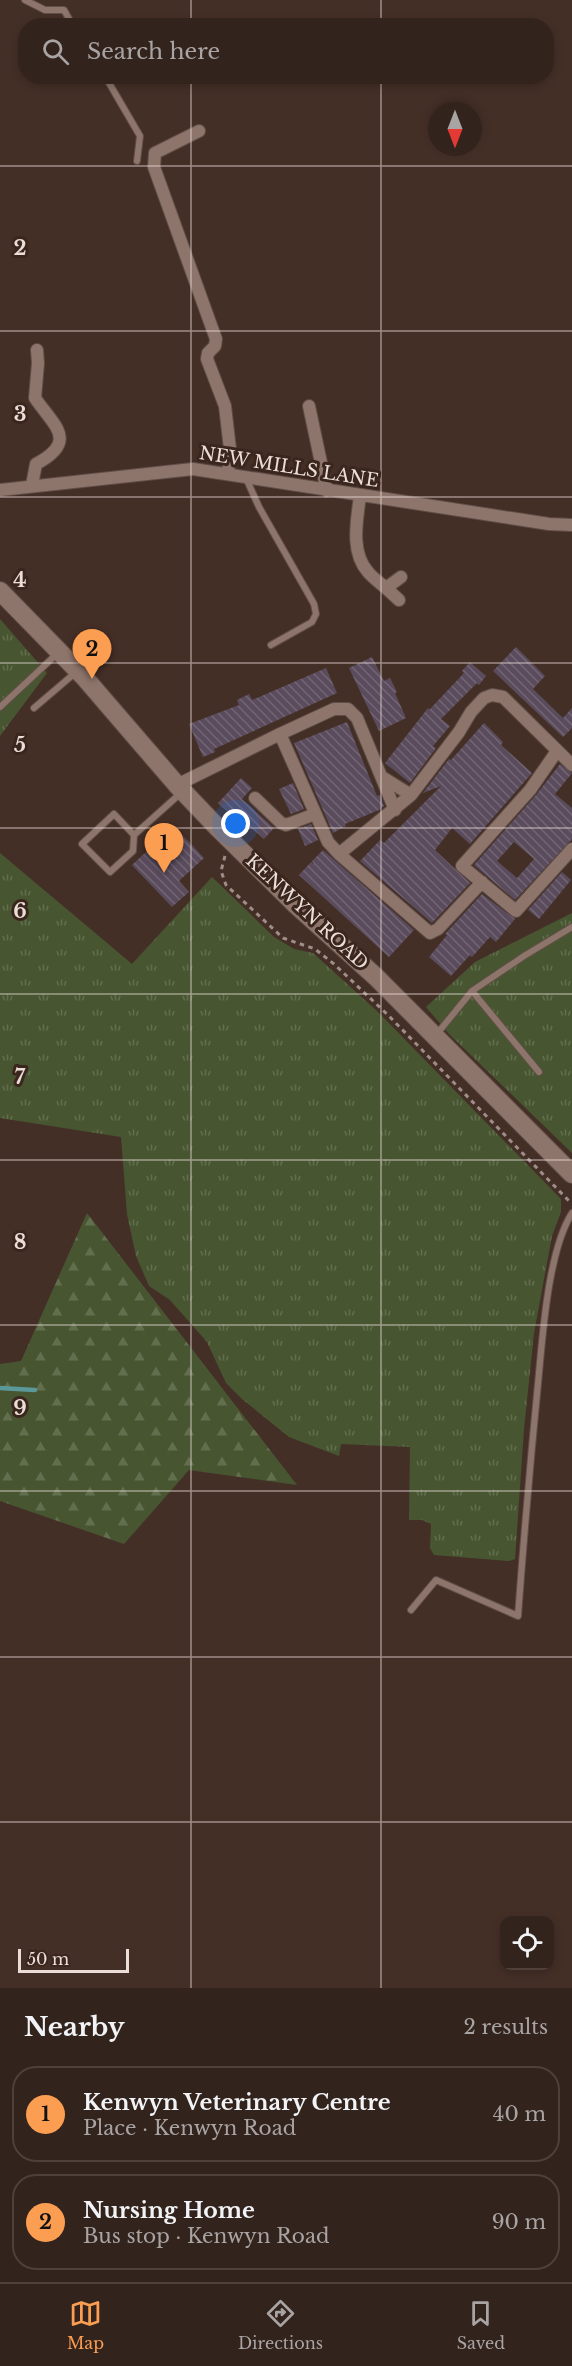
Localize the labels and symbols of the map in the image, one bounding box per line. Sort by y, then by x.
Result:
north arrow [428,102,482,156]
text: 2 [13,236,27,260]
text: 3 [14,402,26,426]
street label: NEW MILLS LANE [198,442,380,492]
text: 4 [13,568,27,592]
pin: 2 [72,630,112,679]
text: 5 [14,733,26,757]
your location [221,809,250,838]
pin: 1 [144,824,184,873]
street label: KENWYN ROAD [241,850,373,974]
text: 6 [13,899,27,923]
text: 7 [15,1065,26,1089]
text: 8 [14,1230,26,1254]
text: 9 [13,1396,27,1420]
scale bar [18,1946,129,1974]

